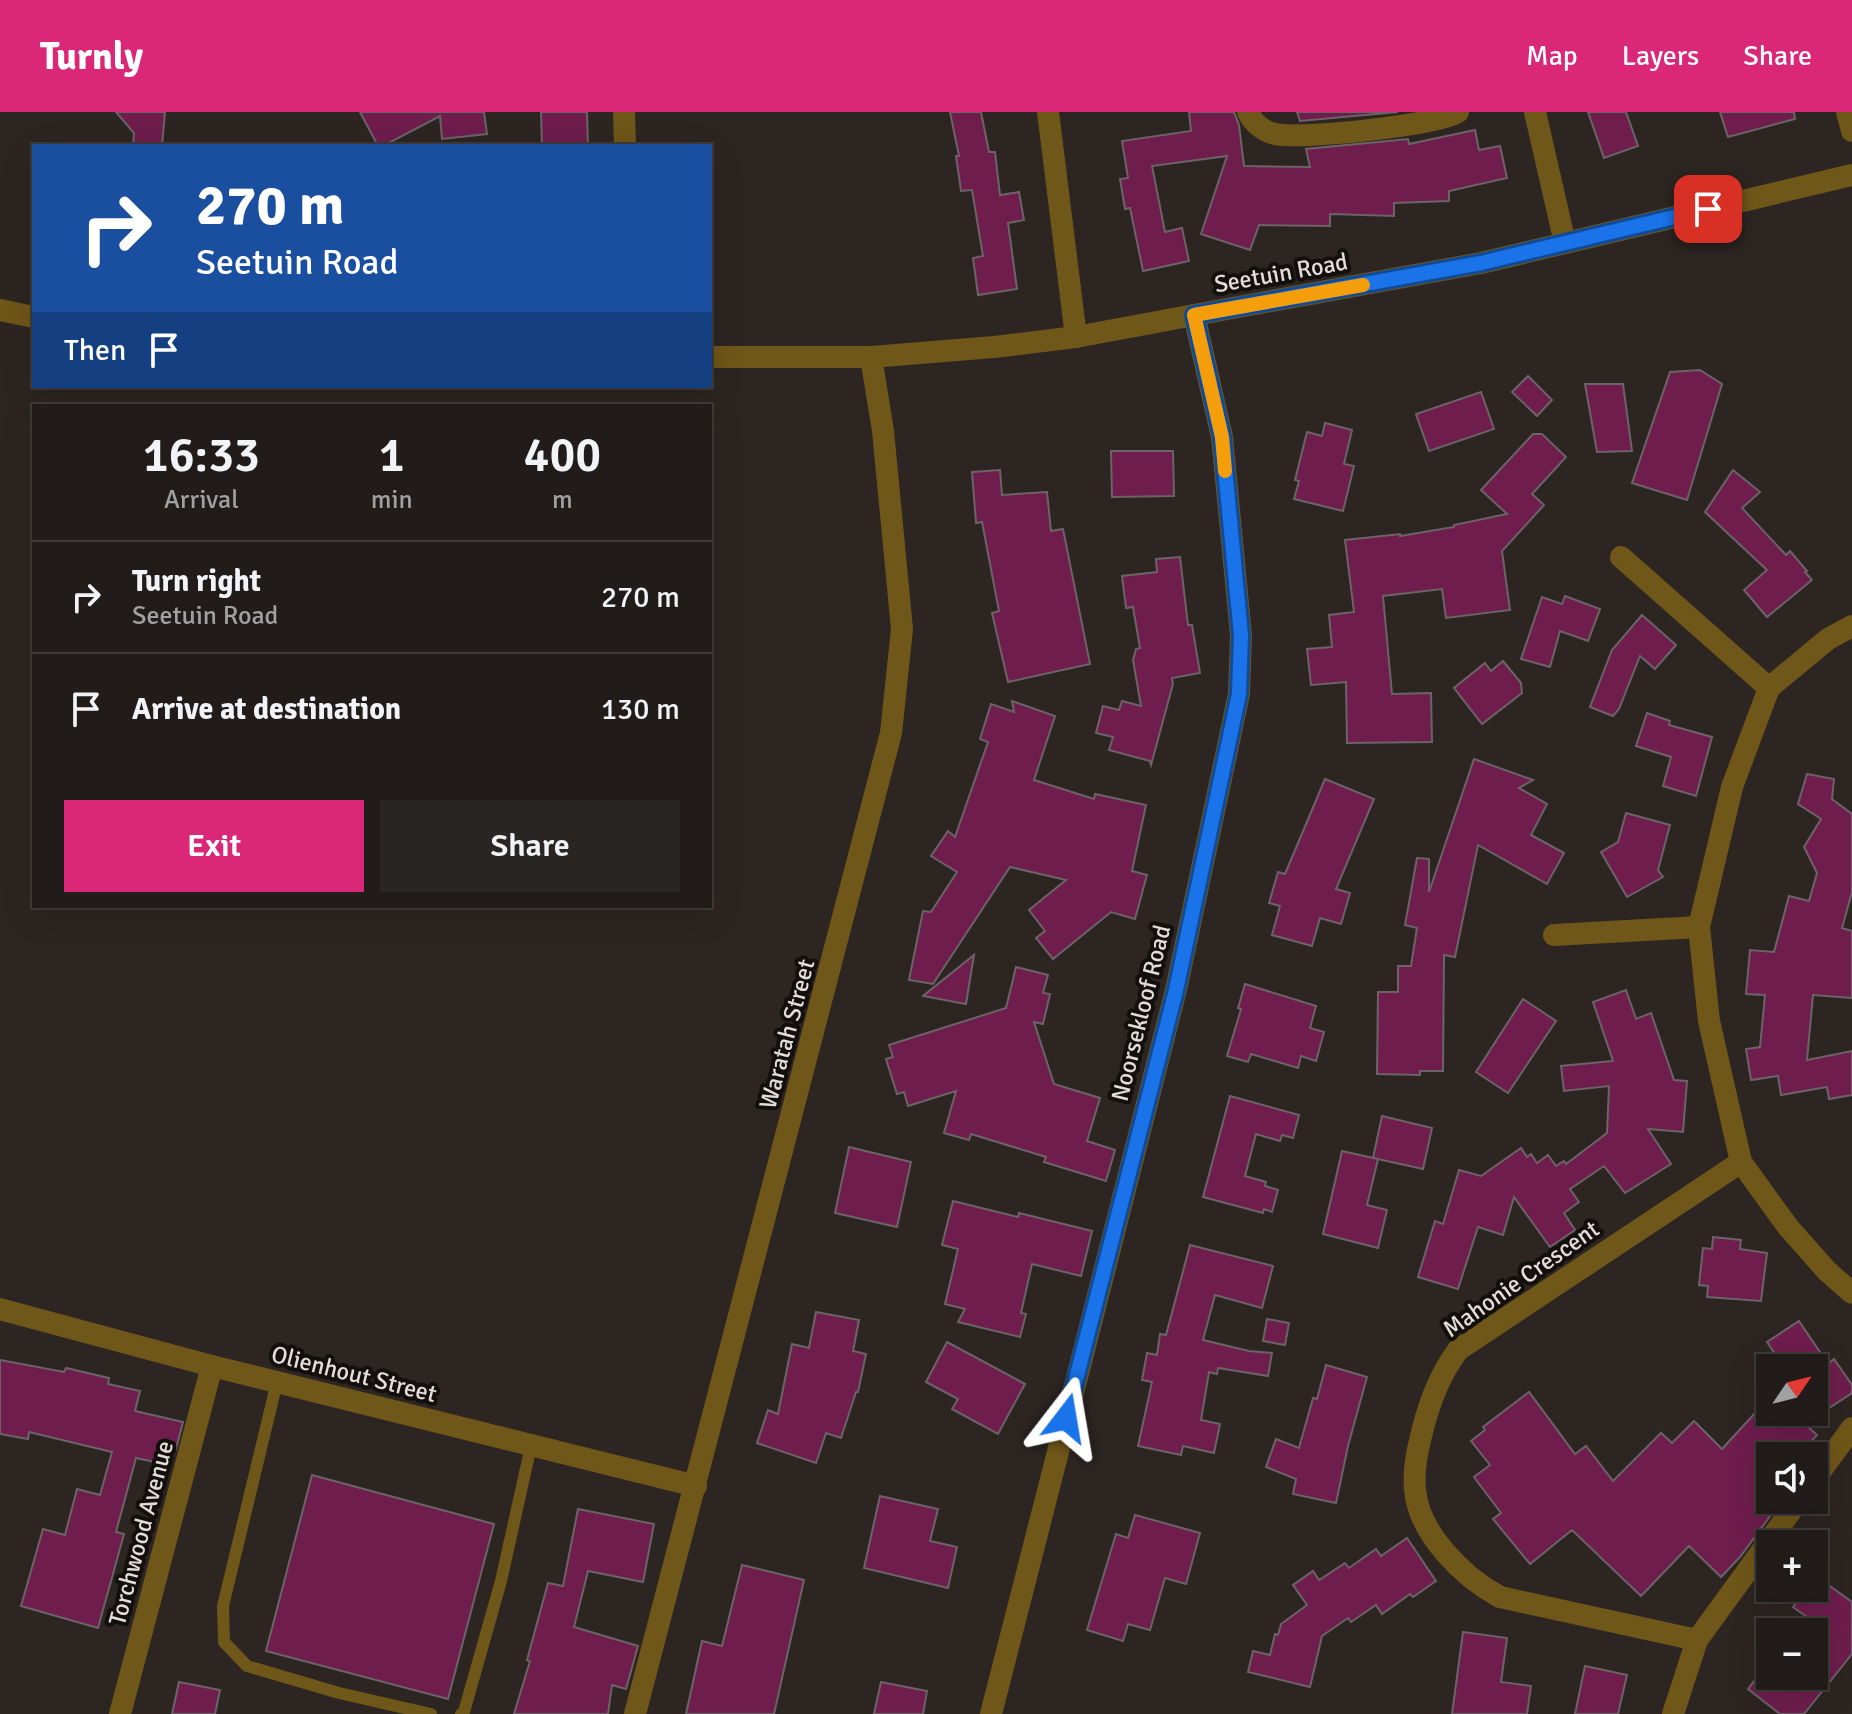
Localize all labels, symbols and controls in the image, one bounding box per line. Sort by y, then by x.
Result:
text: Turnly [40,33,143,80]
text: Map [1526,39,1578,73]
text: Layers [1622,39,1699,73]
text: Share [1743,39,1812,73]
text: 270 m [196,171,344,240]
pin [1674,175,1742,243]
icon: right [64,176,168,280]
icon: arrive [1686,187,1730,231]
text: Seetuin Road [196,240,399,285]
street label: Seetuin Road [1212,247,1350,299]
icon: arrive [142,328,186,372]
text: Then [64,332,126,369]
text: 16:33 [143,426,260,485]
text: 1 [379,426,405,485]
text: 400 [523,426,601,485]
text: Arrival [164,484,239,516]
text: min [371,484,413,516]
text: m [552,484,573,516]
text: Turn right [132,563,261,600]
icon: right [64,575,108,619]
text: 270 m [601,579,680,616]
text: Seetuin Road [132,600,278,632]
icon: arrive [64,687,108,731]
text: Arrive at destination [132,691,401,728]
text: 130 m [601,691,680,728]
button: Exit [64,800,364,892]
button: Share [380,800,680,892]
street label: Noorsekloof Road [1105,922,1177,1104]
street label: Waratah Street [753,956,821,1112]
street label: Mahonie Crescent [1437,1214,1605,1344]
street label: Olienhout Street [268,1339,440,1409]
north arrow [1756,1354,1828,1426]
map controls [1756,1354,1828,1690]
position arrow [1024,1376,1108,1460]
street label: Torchwood Avenue [102,1437,180,1629]
button: sound [1756,1442,1828,1514]
button: + [1756,1530,1828,1602]
button: − [1756,1618,1828,1690]

